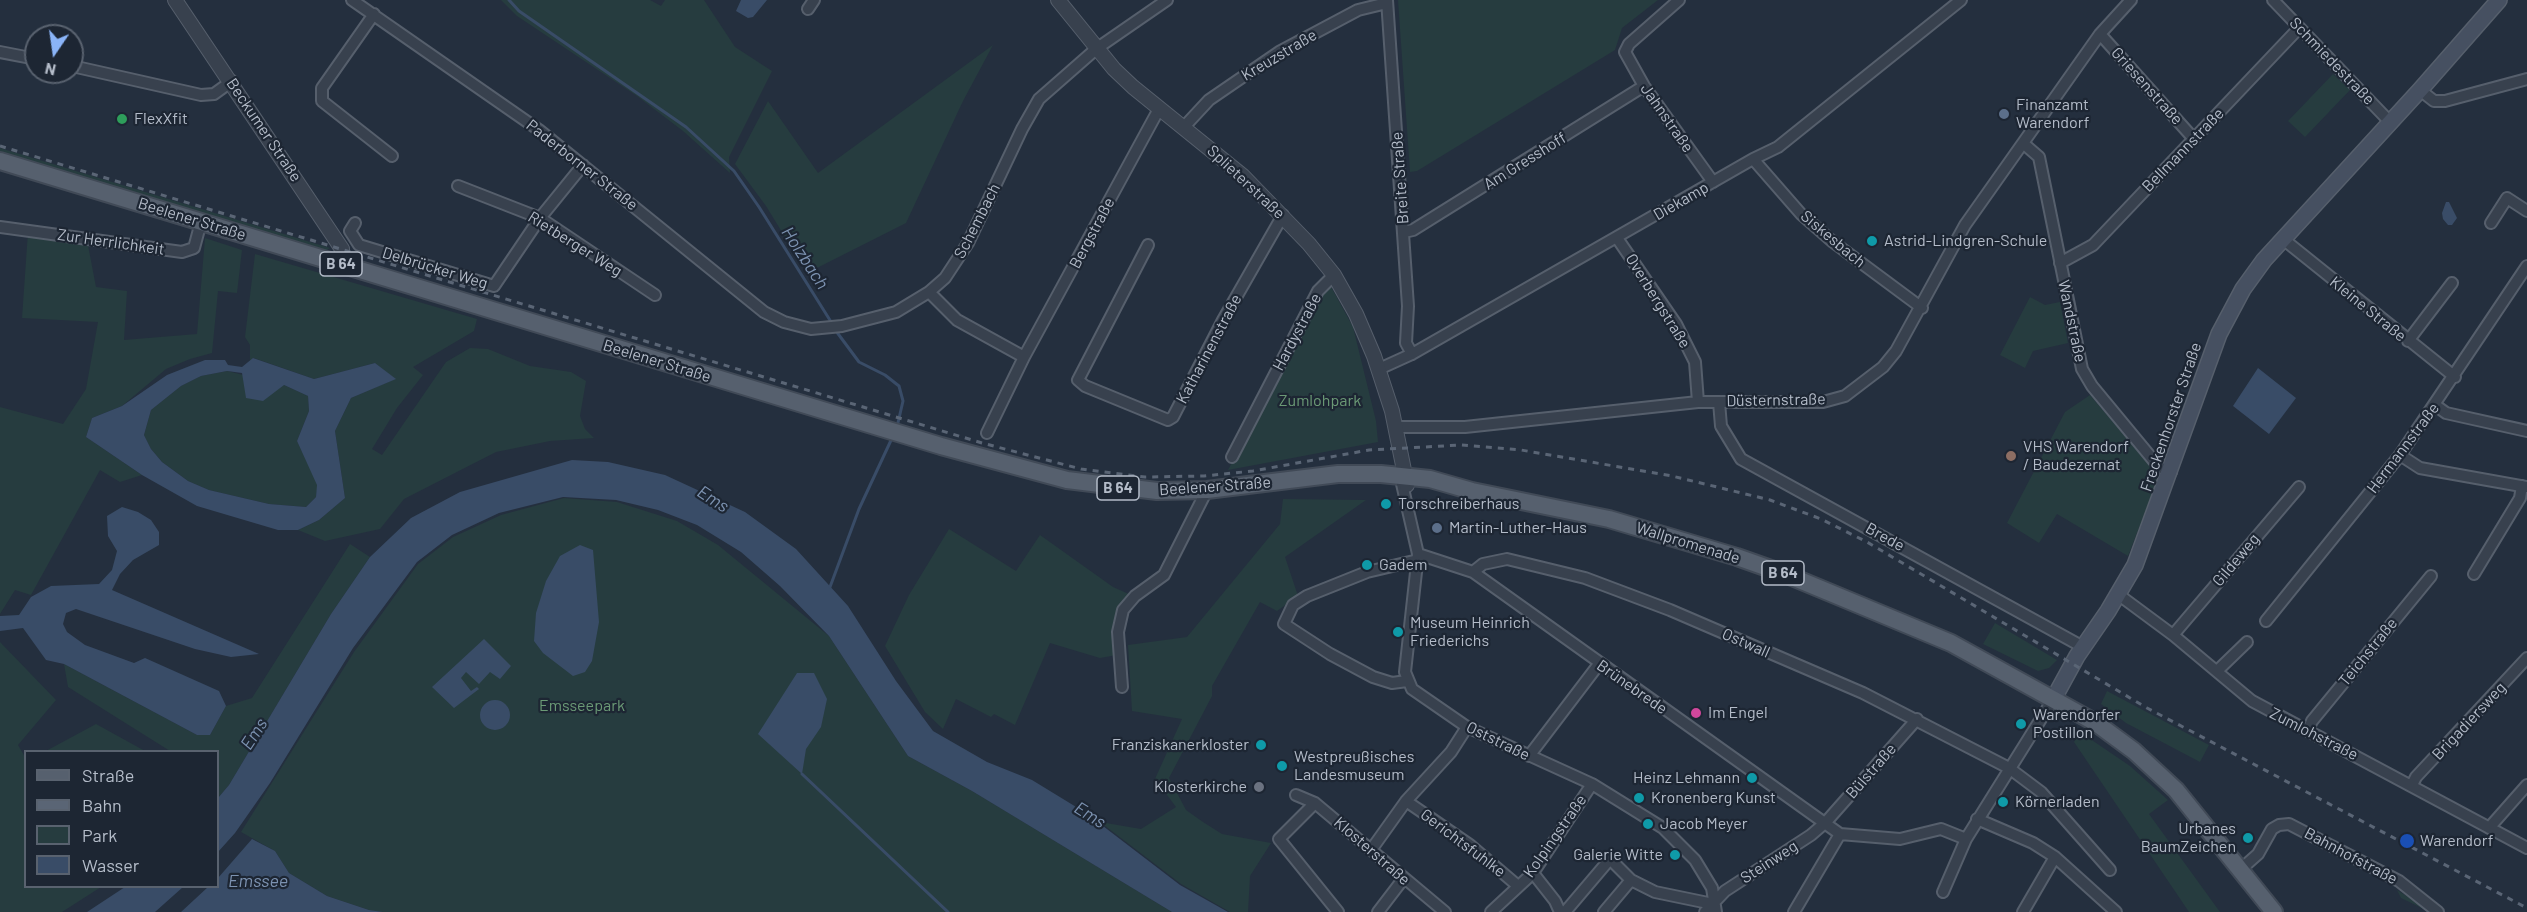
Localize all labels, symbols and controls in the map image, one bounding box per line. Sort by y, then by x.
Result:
street label: Schmiedestraße [2285,13,2379,109]
north arrow [24,24,84,84]
street label: Kreuzstraße [1238,25,1320,85]
street label: Griesenstraße [2107,43,2187,129]
text: N [43,60,58,81]
street label: Beckumer Straße [222,75,306,185]
street label: Jahnstraße [1636,80,1698,156]
place label: Finanzamt Warendorf [2016,95,2089,133]
street label: Bellmannstraße [2138,104,2228,196]
marker: Finanzamt Warendorf [1997,107,2011,121]
place label: FlexXfit [134,109,188,129]
marker: FlexXfit [115,112,129,126]
street label: Paderborner Straße [522,115,642,215]
street label: Am Gresshoff [1480,128,1570,194]
street label: Breite Straße [1387,131,1413,225]
street label: Splieterstraße [1203,141,1289,223]
street label: Diekamp [1650,178,1712,224]
street label: Schembach [950,180,1004,262]
street label: Beelener Straße [136,193,248,245]
street label: Bergstraße [1065,194,1119,272]
street label: Siskesbach [1797,206,1869,272]
street label: Rietberger Weg [524,207,626,281]
water label: Holzbach [777,223,833,293]
street label: Zur Herrlichkeit [56,225,166,259]
place label: Astrid-Lindgren-Schule [1884,231,2047,251]
marker: Astrid-Lindgren-Schule [1865,234,1879,248]
street label: Delbrücker Weg [380,243,490,293]
street label: Overbergstraße [1621,250,1695,352]
road number: B 64 [320,252,362,276]
street label: Kleine Straße [2326,272,2410,346]
street label: Wandstraße [2054,278,2090,364]
street label: Hardystraße [1269,290,1325,374]
street label: Katharinenstraße [1172,291,1246,407]
street label: Beelener Straße [601,335,713,387]
street label: Freckenhorster Straße [2136,340,2206,494]
street label: Düsternstraße [1726,390,1826,410]
park label: Zumlohpark [1279,391,1361,411]
street label: Hermannstraße [2363,399,2443,497]
place label: VHS Warendorf / Baudezernat [2023,437,2129,475]
marker: VHS Warendorf / Baudezernat [2004,449,2018,463]
street label: Beelener Straße [1158,473,1272,499]
road number: B 64 [1097,476,1139,500]
water label: Ems [693,481,733,517]
place label: Torschreiberhaus [1398,494,1520,514]
marker: Torschreiberhaus [1379,497,1393,511]
place label: Martin-Luther-Haus [1449,518,1587,538]
street label: Wallpromenade [1634,518,1742,568]
street label: Brede [1862,519,1908,555]
marker: Martin-Luther-Haus [1430,521,1444,535]
street label: Gildeweg [2208,530,2264,590]
place label: Gadem [1379,555,1427,575]
marker: Gadem [1360,558,1374,572]
road number: B 64 [1762,561,1804,585]
place label: Museum Heinrich Friederichs [1410,613,1530,651]
street label: Teichstraße [2335,614,2401,690]
street label: Ostwall [1719,624,1773,662]
marker: Museum Heinrich Friederichs [1391,625,1405,639]
street label: Brünebrede [1593,656,1671,718]
street label: Brigadiersweg [2428,678,2510,764]
park label: Emsseepark [539,696,625,716]
place label: Im Engel [1708,703,1768,723]
street label: Zumlohstraße [2267,704,2361,764]
place label: Warendorfer Postillon [2033,705,2120,743]
marker: Im Engel [1689,706,1703,720]
water label: Ems [236,714,272,754]
street label: Oststraße [1463,717,1533,765]
marker: Warendorfer Postillon [2014,717,2028,731]
place label: Franziskanerkloster [1112,735,1249,755]
marker: Franziskanerkloster [1254,738,1268,752]
street label: Bülstraße [1842,739,1900,803]
place label: Westpreußisches Landesmuseum [1294,747,1414,785]
legend [24,750,219,888]
marker: Westpreußisches Landesmuseum [1275,759,1289,773]
text: Straße [82,764,134,786]
place label: Heinz Lehmann [1633,768,1740,788]
marker: Heinz Lehmann [1745,771,1759,785]
place label: Klosterkirche [1154,777,1247,797]
marker: Klosterkirche [1252,780,1266,794]
place label: Kronenberg Kunst [1651,788,1776,808]
street label: Kolpingstraße [1519,791,1591,881]
marker: Kronenberg Kunst [1632,791,1646,805]
place label: Körnerladen [2015,792,2100,812]
text: Bahn [82,794,122,816]
marker: Körnerladen [1996,795,2010,809]
water label: Ems [1070,797,1110,833]
street label: Gerichtsfuhlke [1417,805,1509,881]
street label: Klosterstraße [1330,813,1414,889]
place label: Jacob Meyer [1660,814,1748,834]
marker: Jacob Meyer [1641,817,1655,831]
place label: Urbanes BaumZeichen [2141,819,2236,857]
street label: Bahnhofstraße [2301,823,2401,889]
text: Park [82,824,117,846]
marker: Urbanes BaumZeichen [2241,831,2255,845]
place label: Warendorf [2420,831,2493,851]
marker: Warendorf [2398,832,2416,850]
street label: Steinweg [1737,836,1801,888]
place label: Galerie Witte [1573,845,1663,865]
marker: Galerie Witte [1668,848,1682,862]
text: Wasser [82,854,139,876]
water label: Emssee [228,870,288,892]

